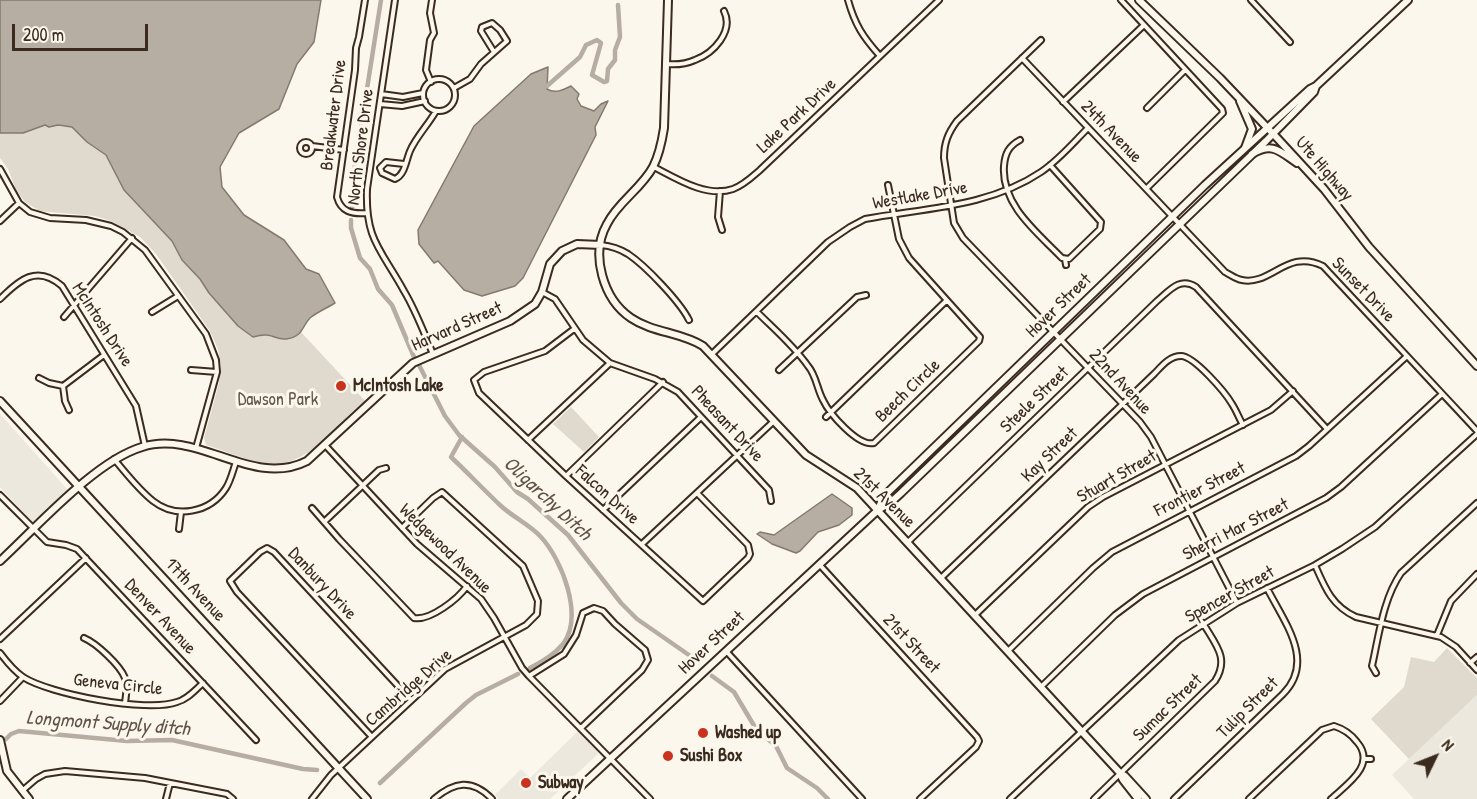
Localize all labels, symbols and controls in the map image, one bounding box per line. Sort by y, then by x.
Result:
scale bar [15,12,152,50]
text: 200 m [23,22,64,47]
street label: Breakwater Drive [316,58,352,172]
street label: Lake Park Drive [753,74,841,158]
street label: North Shore Drive [343,88,379,206]
street label: 24th Avenue [1076,96,1146,168]
street label: Ute Highway [1290,132,1358,206]
street label: Westlake Drive [871,177,969,215]
street label: Sunset Drive [1327,253,1399,327]
street label: Hover Street [1022,269,1096,343]
street label: McIntosh Drive [67,279,137,371]
street label: Harvard Street [408,297,506,357]
street label: 22nd Avenue [1084,345,1156,419]
street label: Beech Circle [871,355,945,427]
street label: Steele Street [996,362,1074,438]
place label: McIntosh Lake [353,375,444,397]
marker: McIntosh Lake [334,379,348,393]
street label: Pheasant Drive [686,381,768,467]
park label: Dawson Park [238,389,318,411]
street label: Kay Street [1017,423,1083,487]
street label: Stuart Street [1074,446,1160,508]
water label: Oligarchy Ditch [498,452,596,546]
street label: Frontier Street [1151,458,1249,522]
street label: Falcon Drive [570,461,644,529]
street label: 21st Avenue [848,463,920,533]
street label: Sherri Mar Street [1180,494,1292,566]
street label: Wedgewood Avenue [394,500,496,598]
street label: Danbury Drive [283,543,361,625]
street label: 17th Avenue [160,554,230,626]
street label: Spencer Street [1182,562,1278,628]
street label: Denver Avenue [120,575,200,659]
street label: Hover Street [674,607,750,679]
street label: 21st Street [878,610,944,678]
street label: Cambridge Drive [361,645,457,731]
street label: Geneva Circle [72,670,164,700]
street label: Sumac Street [1129,670,1207,746]
street label: Tulip Street [1213,673,1283,743]
water label: Longmont Supply ditch [26,706,190,742]
place label: Washed up [715,722,781,744]
marker: Washed up [696,726,710,740]
north arrow [1405,727,1465,787]
text: N [1437,734,1459,755]
place label: Sushi Box [680,745,743,767]
marker: Sushi Box [661,749,675,763]
place label: Subway [538,772,584,794]
marker: Subway [519,776,533,790]

